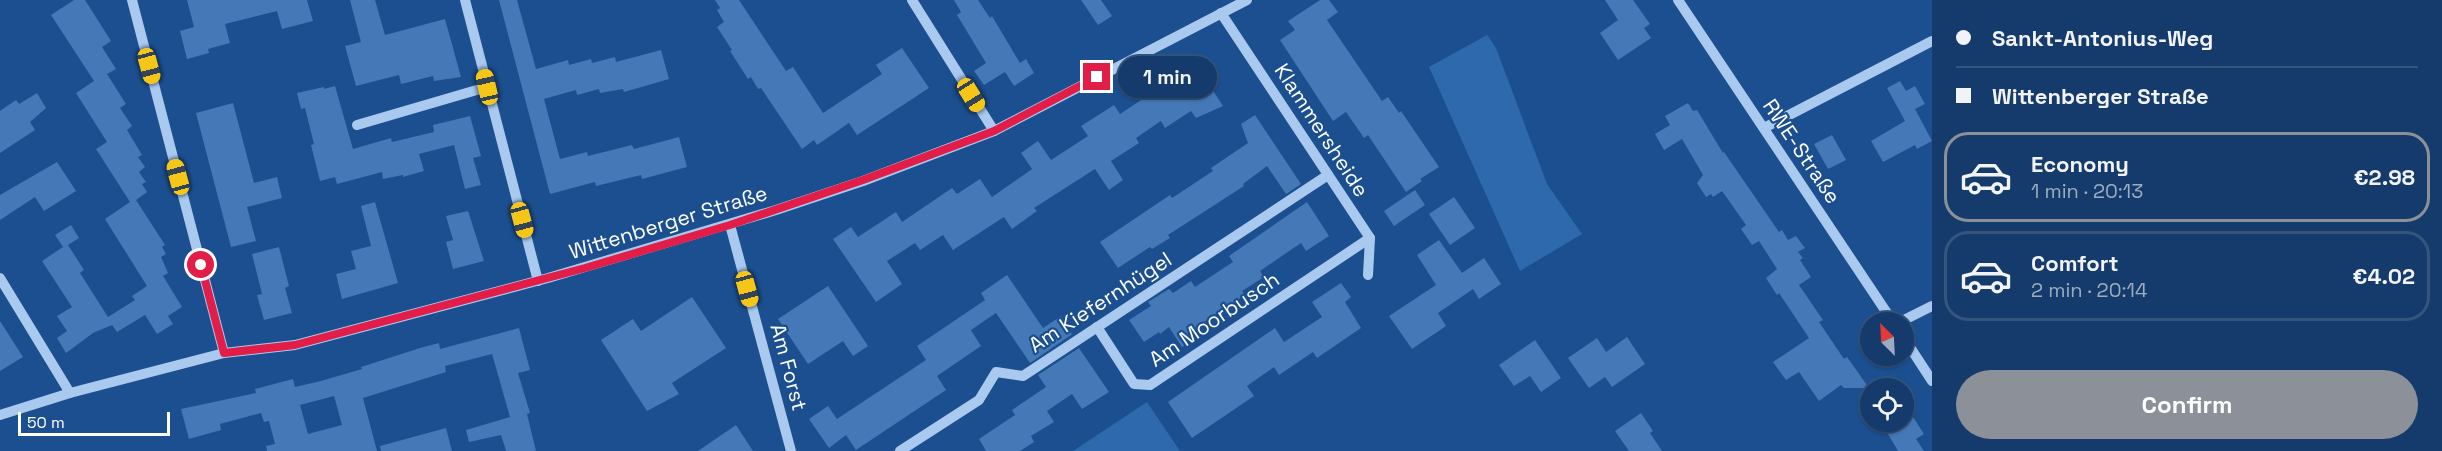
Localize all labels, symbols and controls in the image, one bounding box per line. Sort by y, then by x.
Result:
text: Sankt-Antonius-Weg [1992,24,2213,52]
car [136,46,162,86]
callout: 1 min [1118,56,1217,98]
street label: Klammersheide [1269,58,1375,202]
route end [1083,63,1110,90]
text: 1 min [1143,64,1192,90]
car [474,67,500,107]
car [954,75,988,115]
text: Wittenberger Straße [1992,82,2209,110]
street label: RWE-Straße [1757,93,1847,209]
icon: car [1959,150,2013,204]
text: Economy [2031,150,2129,178]
car [165,157,191,197]
text: €2.98 [2354,163,2415,191]
text: 1 min · 20:13 [2031,178,2143,204]
street label: Wittenberger Straße [566,179,770,265]
car [509,200,535,240]
street label: Am Kiefernhügel [1023,246,1177,358]
icon: car [1959,249,2013,303]
text: Comfort [2031,249,2119,277]
route start [187,251,214,278]
text: €4.02 [2352,262,2415,290]
street label: Am Moorbusch [1144,265,1284,373]
car [734,269,760,309]
text: 2 min · 20:14 [2031,277,2147,303]
north arrow [1860,312,1914,366]
map controls [1860,312,1914,432]
street label: Am Forst [764,320,814,414]
button: Confirm [1956,370,2418,439]
button: locate [1860,378,1914,432]
scale bar [18,409,170,436]
text: 50 m [27,412,65,433]

